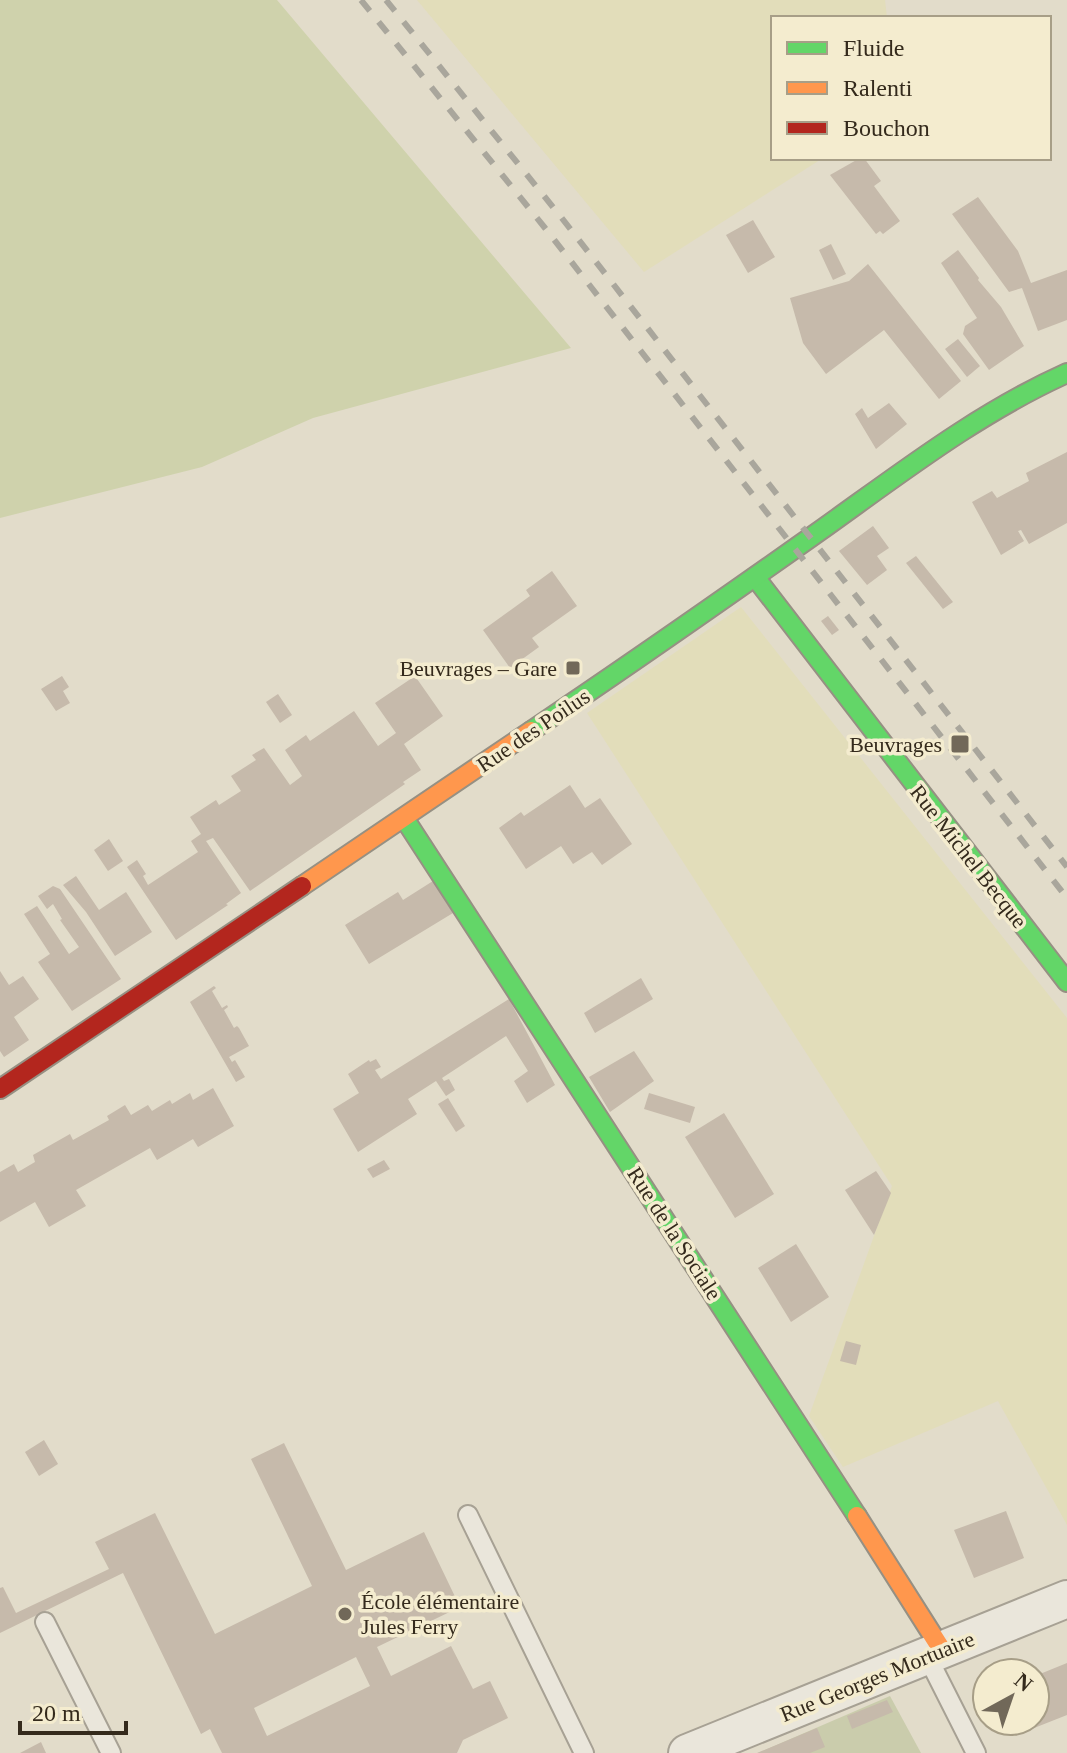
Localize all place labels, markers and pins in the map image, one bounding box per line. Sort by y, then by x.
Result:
place label: Beuvrages – Gare [399,656,557,681]
marker: Beuvrages – Gare [564,659,582,677]
place label: Beuvrages [849,732,942,757]
marker: Beuvrages [949,733,971,755]
place label: École élémentaire Jules Ferry [361,1589,519,1639]
marker: École élémentaire Jules Ferry [336,1605,354,1623]

